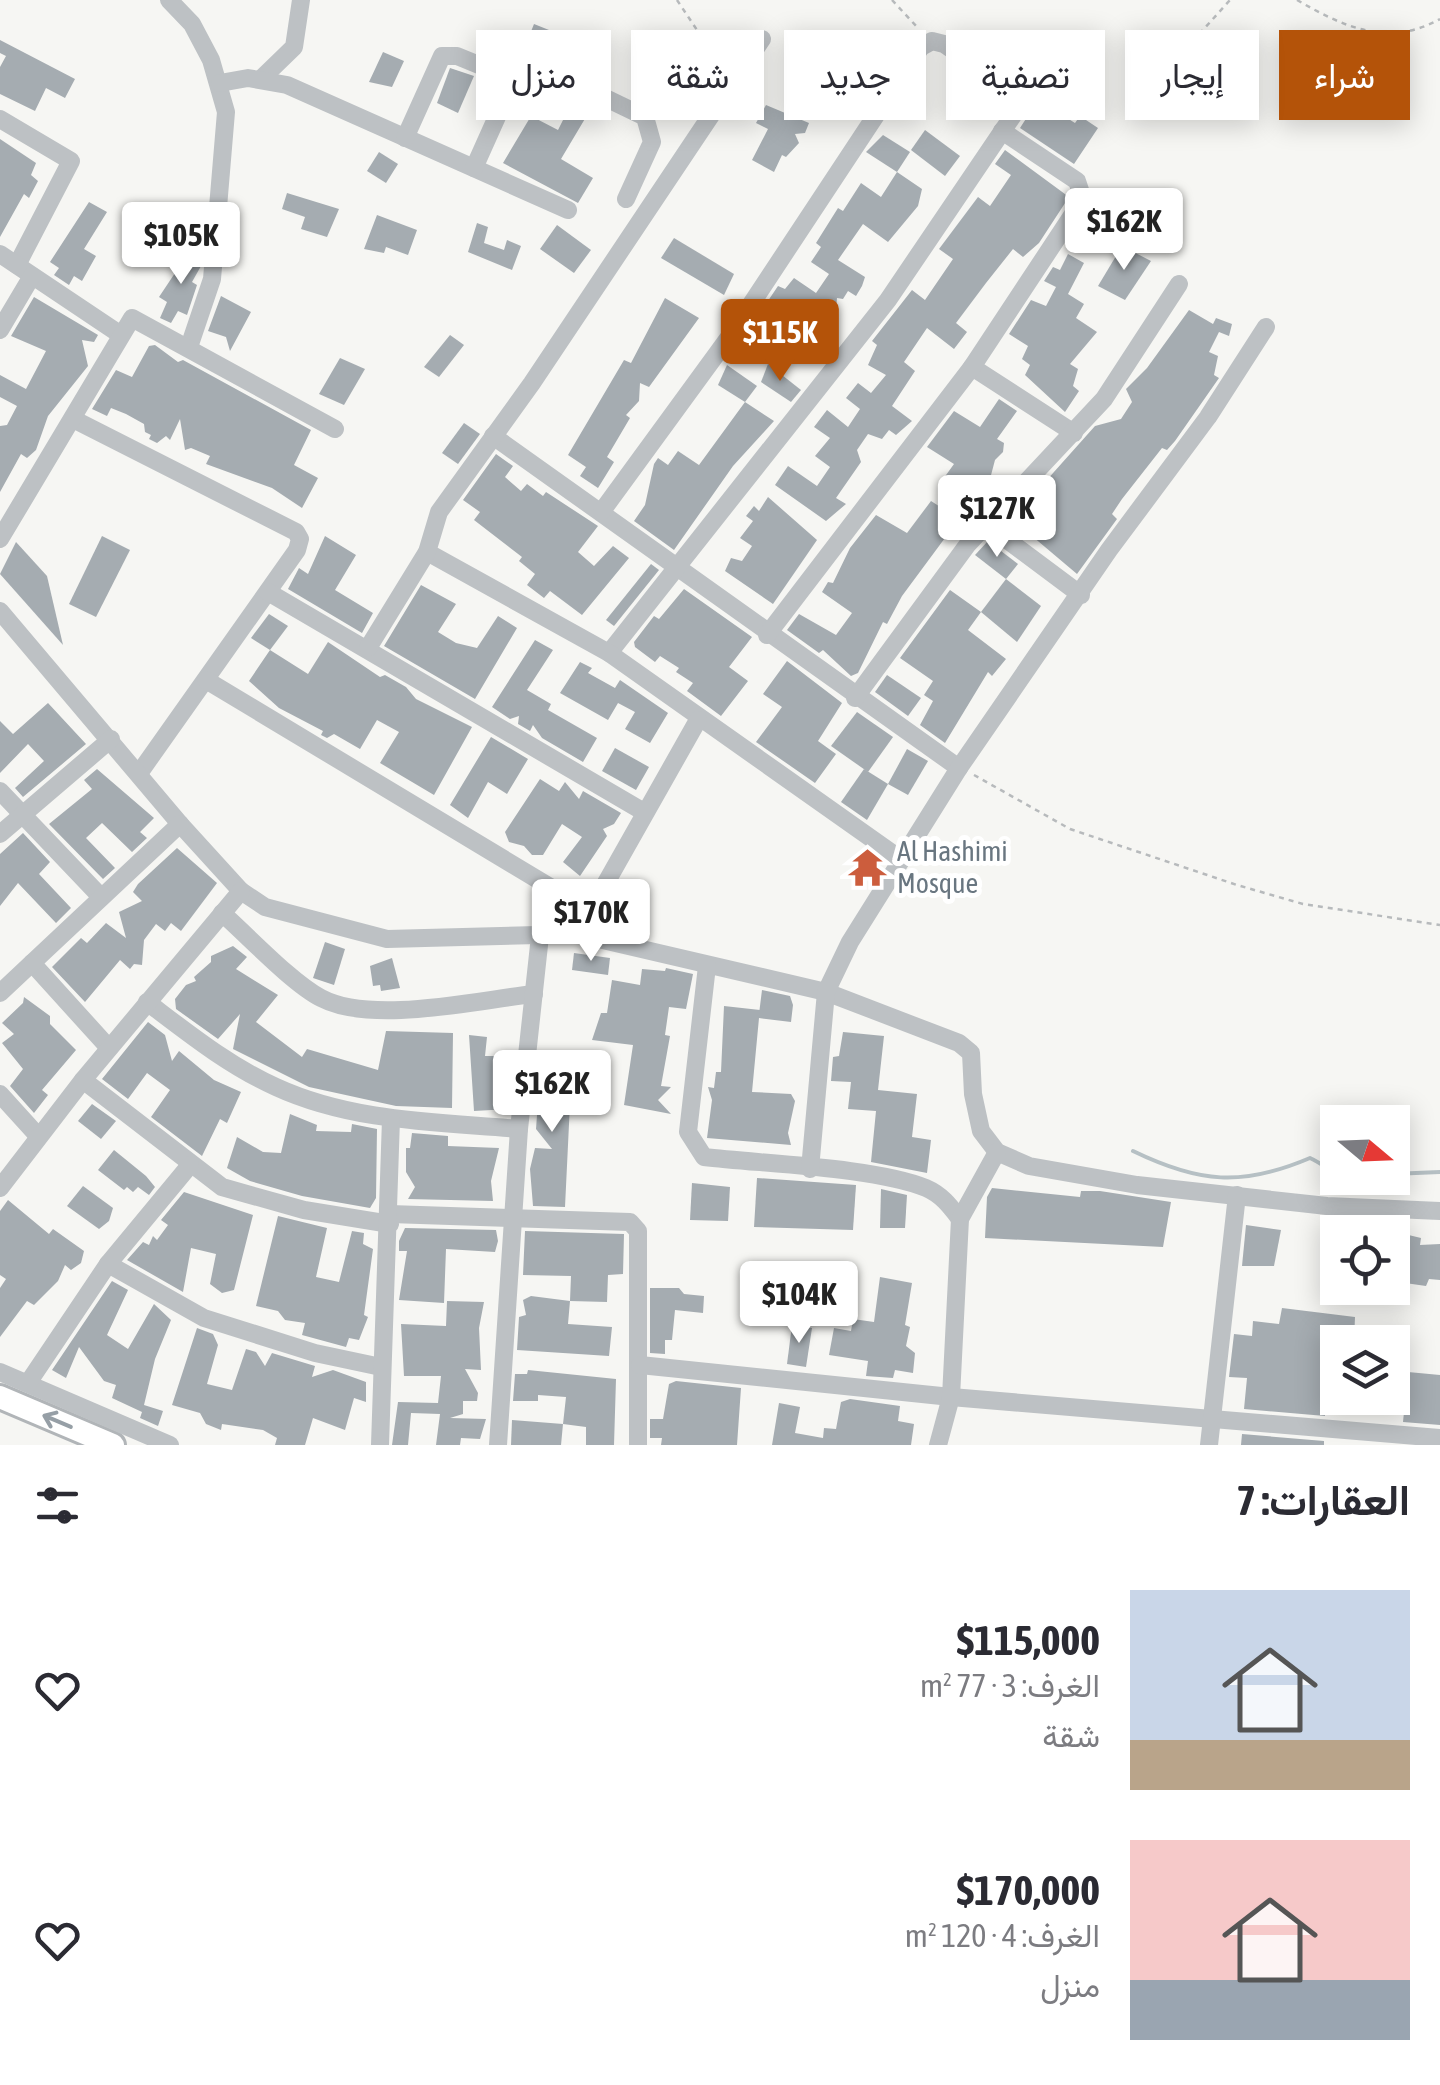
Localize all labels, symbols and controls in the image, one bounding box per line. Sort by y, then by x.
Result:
chip: منزل [476,30,611,120]
chip: شقة [631,30,764,120]
chip: جديد [784,30,926,120]
chip: تصفية [946,30,1105,120]
chip: إيجار [1125,30,1259,120]
chip: شراء [1279,30,1410,120]
pin: $162K [1054,188,1194,273]
pin: $105K [111,202,251,287]
text: $162K [1087,202,1161,239]
text: $105K [144,216,218,253]
pin: $115K [710,299,850,384]
text: $115K [743,313,817,350]
pin: $127K [927,475,1067,560]
text: $127K [960,489,1034,526]
place label: Al Hashimi Mosque [897,835,1008,899]
temple icon: Al Hashimi Mosque [846,846,888,888]
pin: $170K [521,879,661,964]
text: $170K [554,893,628,930]
pin: $162K [482,1050,622,1135]
text: $162K [515,1064,589,1101]
north arrow [1320,1105,1410,1195]
map controls [1320,1105,1410,1415]
button: locate [1320,1215,1410,1305]
pin: $104K [729,1261,869,1346]
text: $104K [762,1275,836,1312]
button: layers [1320,1325,1410,1415]
one-way arrow [42,1411,73,1429]
text: العقارات: 7 [1236,1476,1410,1524]
icon: filters [30,1478,85,1533]
text: $115,000 [956,1616,1100,1664]
icon: home [1210,1630,1330,1750]
icon: heart [30,1663,85,1718]
text: الغرف: 3 · 77 m² [920,1667,1100,1704]
text: شقة [1042,1717,1100,1754]
text: $170,000 [956,1866,1100,1914]
icon: home [1210,1880,1330,2000]
icon: heart [30,1913,85,1968]
text: الغرف: 4 · 120 m² [905,1917,1100,1954]
text: منزل [1040,1967,1100,2004]

